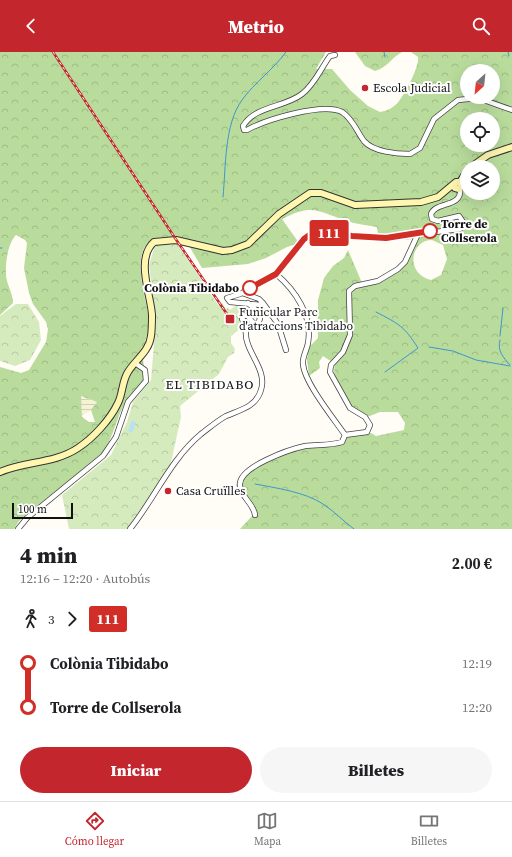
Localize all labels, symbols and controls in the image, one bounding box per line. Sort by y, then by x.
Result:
text: Metrio [228,14,284,39]
icon: back [20,15,42,37]
icon: search [470,15,492,37]
north arrow [460,64,500,104]
map controls [460,64,500,200]
place label: Escola Judicial [373,80,451,96]
marker: Escola Judicial [360,83,370,93]
button: locate [460,112,500,152]
button: layers [460,160,500,200]
place label: Torre de Collserola [441,216,498,246]
line badge: 111 [306,220,352,246]
text: 111 [318,223,340,243]
marker: Torre de Collserola [422,223,438,239]
place label: Colònia Tibidabo [144,280,239,296]
marker: Colònia Tibidabo [242,280,258,296]
place label: Funicular Parc d'atraccions Tibidabo [239,304,353,334]
marker: Funicular Parc d'atraccions Tibidabo [224,313,236,325]
district label: EL TIBIDABO [166,376,254,393]
place label: Casa Cruïlles [176,483,246,499]
marker: Casa Cruïlles [163,486,173,496]
scale bar [12,501,73,520]
text: 100 m [18,502,47,517]
text: 4 min [20,540,77,570]
text: 2.00 € [452,553,492,574]
text: 12:16 – 12:20 · Autobús [20,570,150,587]
icon: walk [20,608,42,630]
icon: forward [61,608,83,630]
text: 111 [97,609,119,629]
text: 3 [48,611,55,628]
text: Colònia Tibidabo [50,653,169,674]
text: 12:19 [462,655,492,672]
text: Torre de Collserola [50,697,181,718]
text: 12:20 [462,699,492,716]
button: Iniciar [20,747,252,793]
button: Billetes [260,747,492,793]
tab: Cómo llegar [65,810,124,849]
tab: Mapa [254,810,281,849]
tab: Billetes [411,810,447,849]

